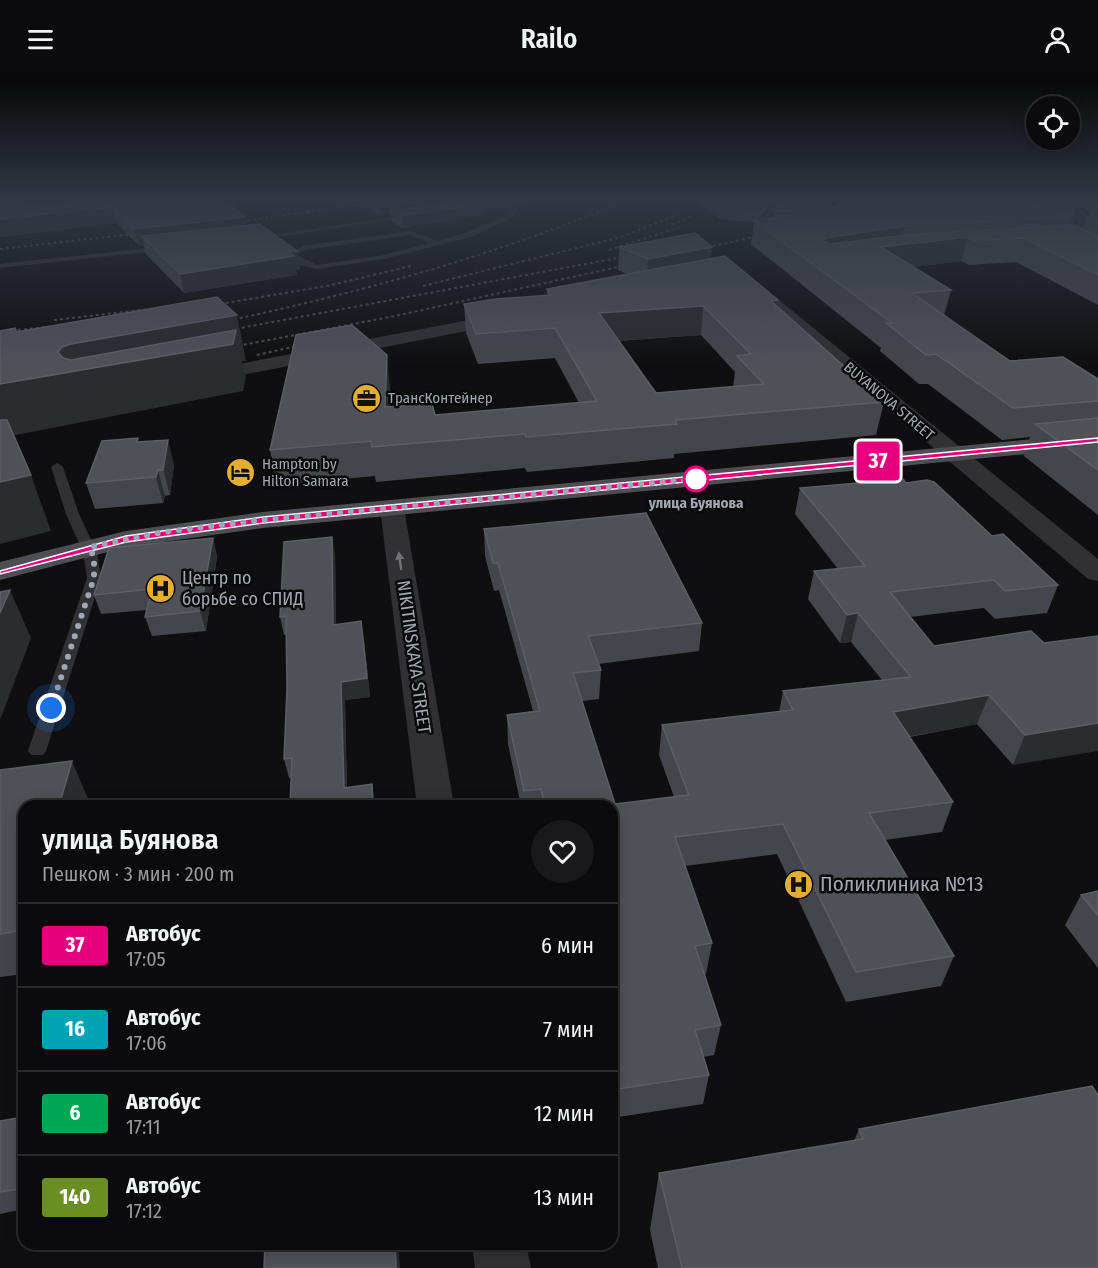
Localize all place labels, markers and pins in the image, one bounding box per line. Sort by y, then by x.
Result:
office icon: ТрансКонтейнер [351,382,383,414]
place label: ТрансКонтейнер [388,389,493,407]
place label: Hampton by Hilton Samara [262,455,349,490]
hotel icon: Hampton by Hilton Samara [225,457,257,489]
marker: улица Буянова [683,466,709,492]
place label: улица Буянова [648,494,744,512]
place label: Центр по борьбе со СПИД [182,567,303,610]
hospital icon: Центр по борьбе со СПИД [145,572,177,604]
hospital icon: Поликлиника №13 [783,868,815,900]
place label: Поликлиника №13 [820,871,984,897]

